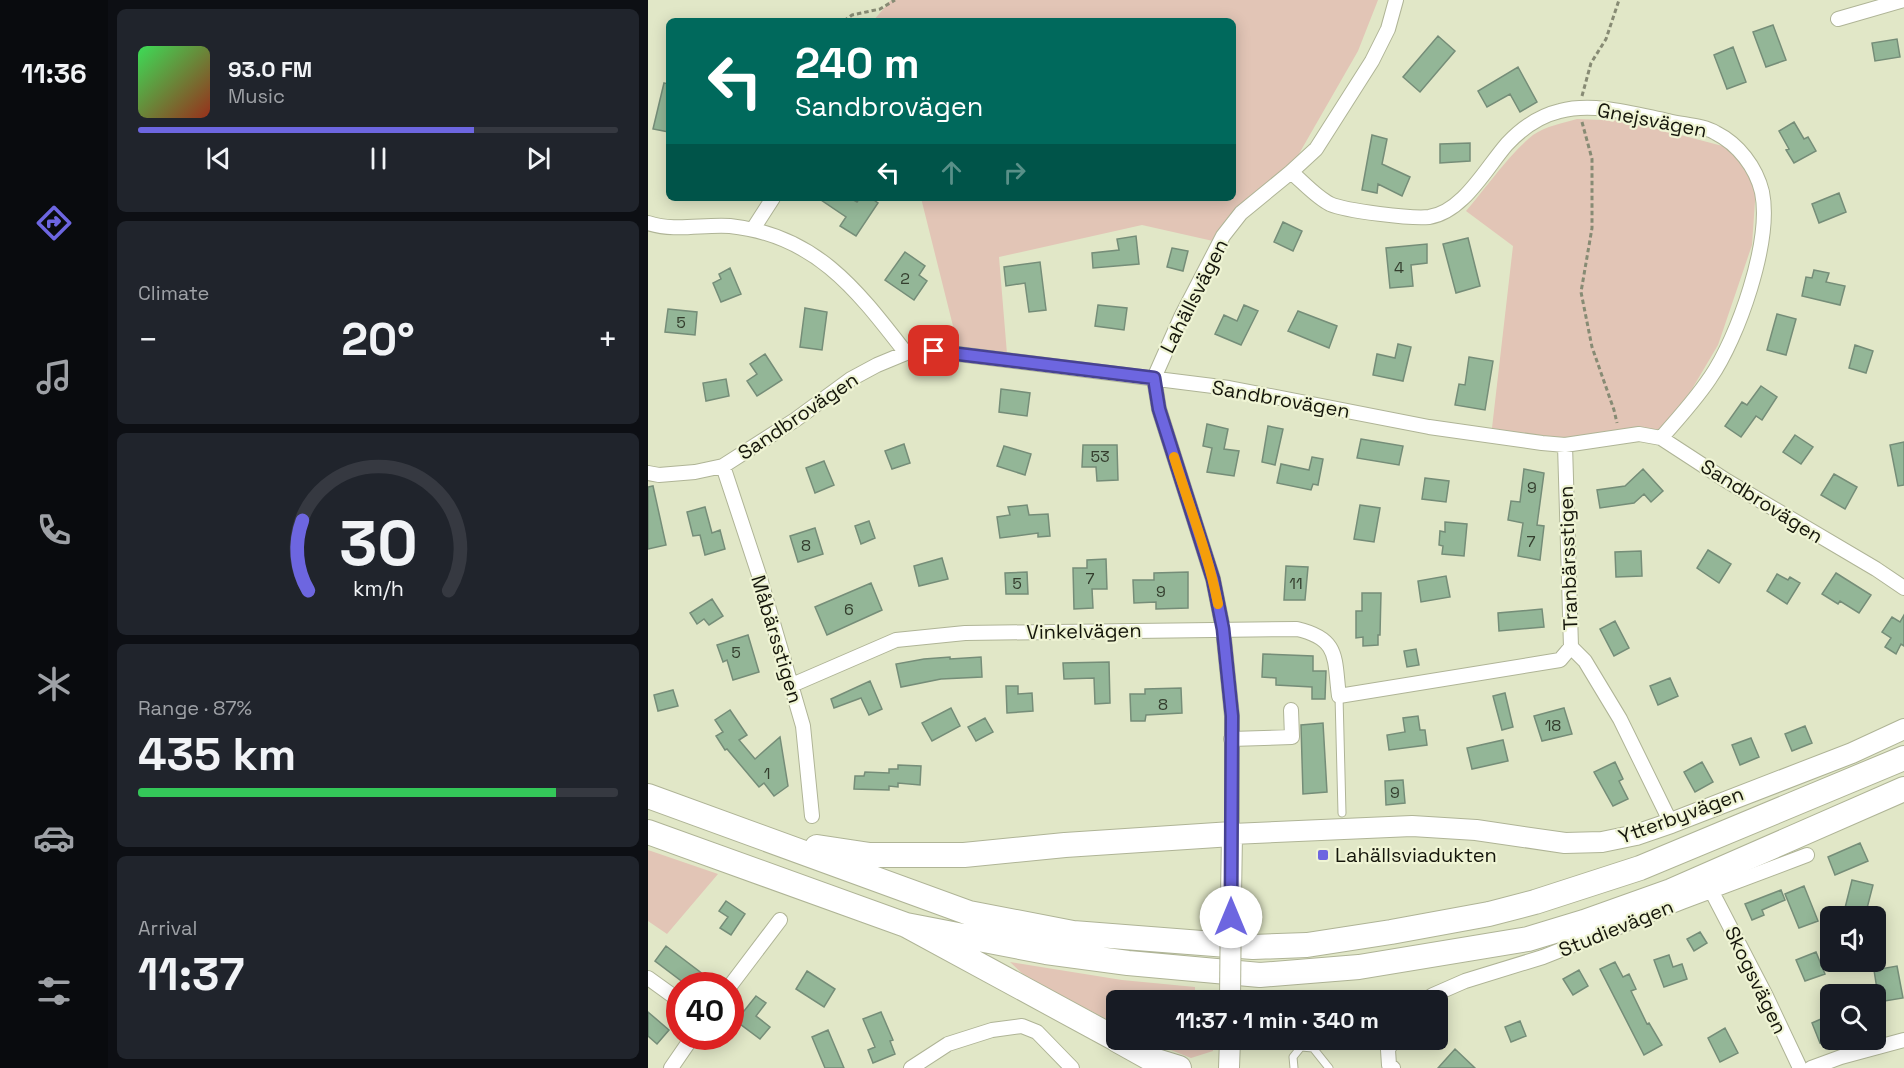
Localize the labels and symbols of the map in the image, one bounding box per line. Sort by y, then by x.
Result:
street label: Gnejsvägen [1595,97,1709,143]
street label: Lahällsvägen [1154,235,1234,357]
house number: 4 [1394,257,1404,278]
house number: 2 [900,268,910,289]
house number: 5 [676,312,686,333]
pin [908,325,959,376]
street label: Sandbrovägen [733,366,863,466]
street label: Sandbrovägen [1210,374,1352,424]
house number: 53 [1090,446,1110,467]
street label: Sandbrovägen [1696,453,1828,549]
house number: 9 [1527,477,1537,498]
street label: Tranbärsstigen [1552,485,1584,631]
house number: 7 [1526,531,1536,552]
house number: 8 [801,535,811,556]
house number: 7 [1085,568,1095,589]
street label: Måbärsstigen [745,572,809,706]
house number: 5 [1012,573,1022,594]
house number: 11 [1289,573,1303,594]
house number: 9 [1156,581,1166,602]
house number: 6 [844,599,854,620]
street label: Vinkelvägen [1026,617,1142,645]
house number: 5 [731,642,741,663]
house number: 8 [1158,694,1168,715]
house number: 18 [1545,715,1561,736]
house number: 1 [764,763,770,784]
street label: Ytterbyvägen [1615,780,1747,850]
house number: 9 [1390,782,1400,803]
place label: Lahällsviadukten [1335,842,1497,868]
marker: Lahällsviadukten [1316,848,1330,862]
position arrow [1199,885,1263,949]
street label: Studievägen [1555,893,1677,963]
street label: Skogsvägen [1719,922,1793,1038]
speed limit sign: 40 [666,972,744,1050]

